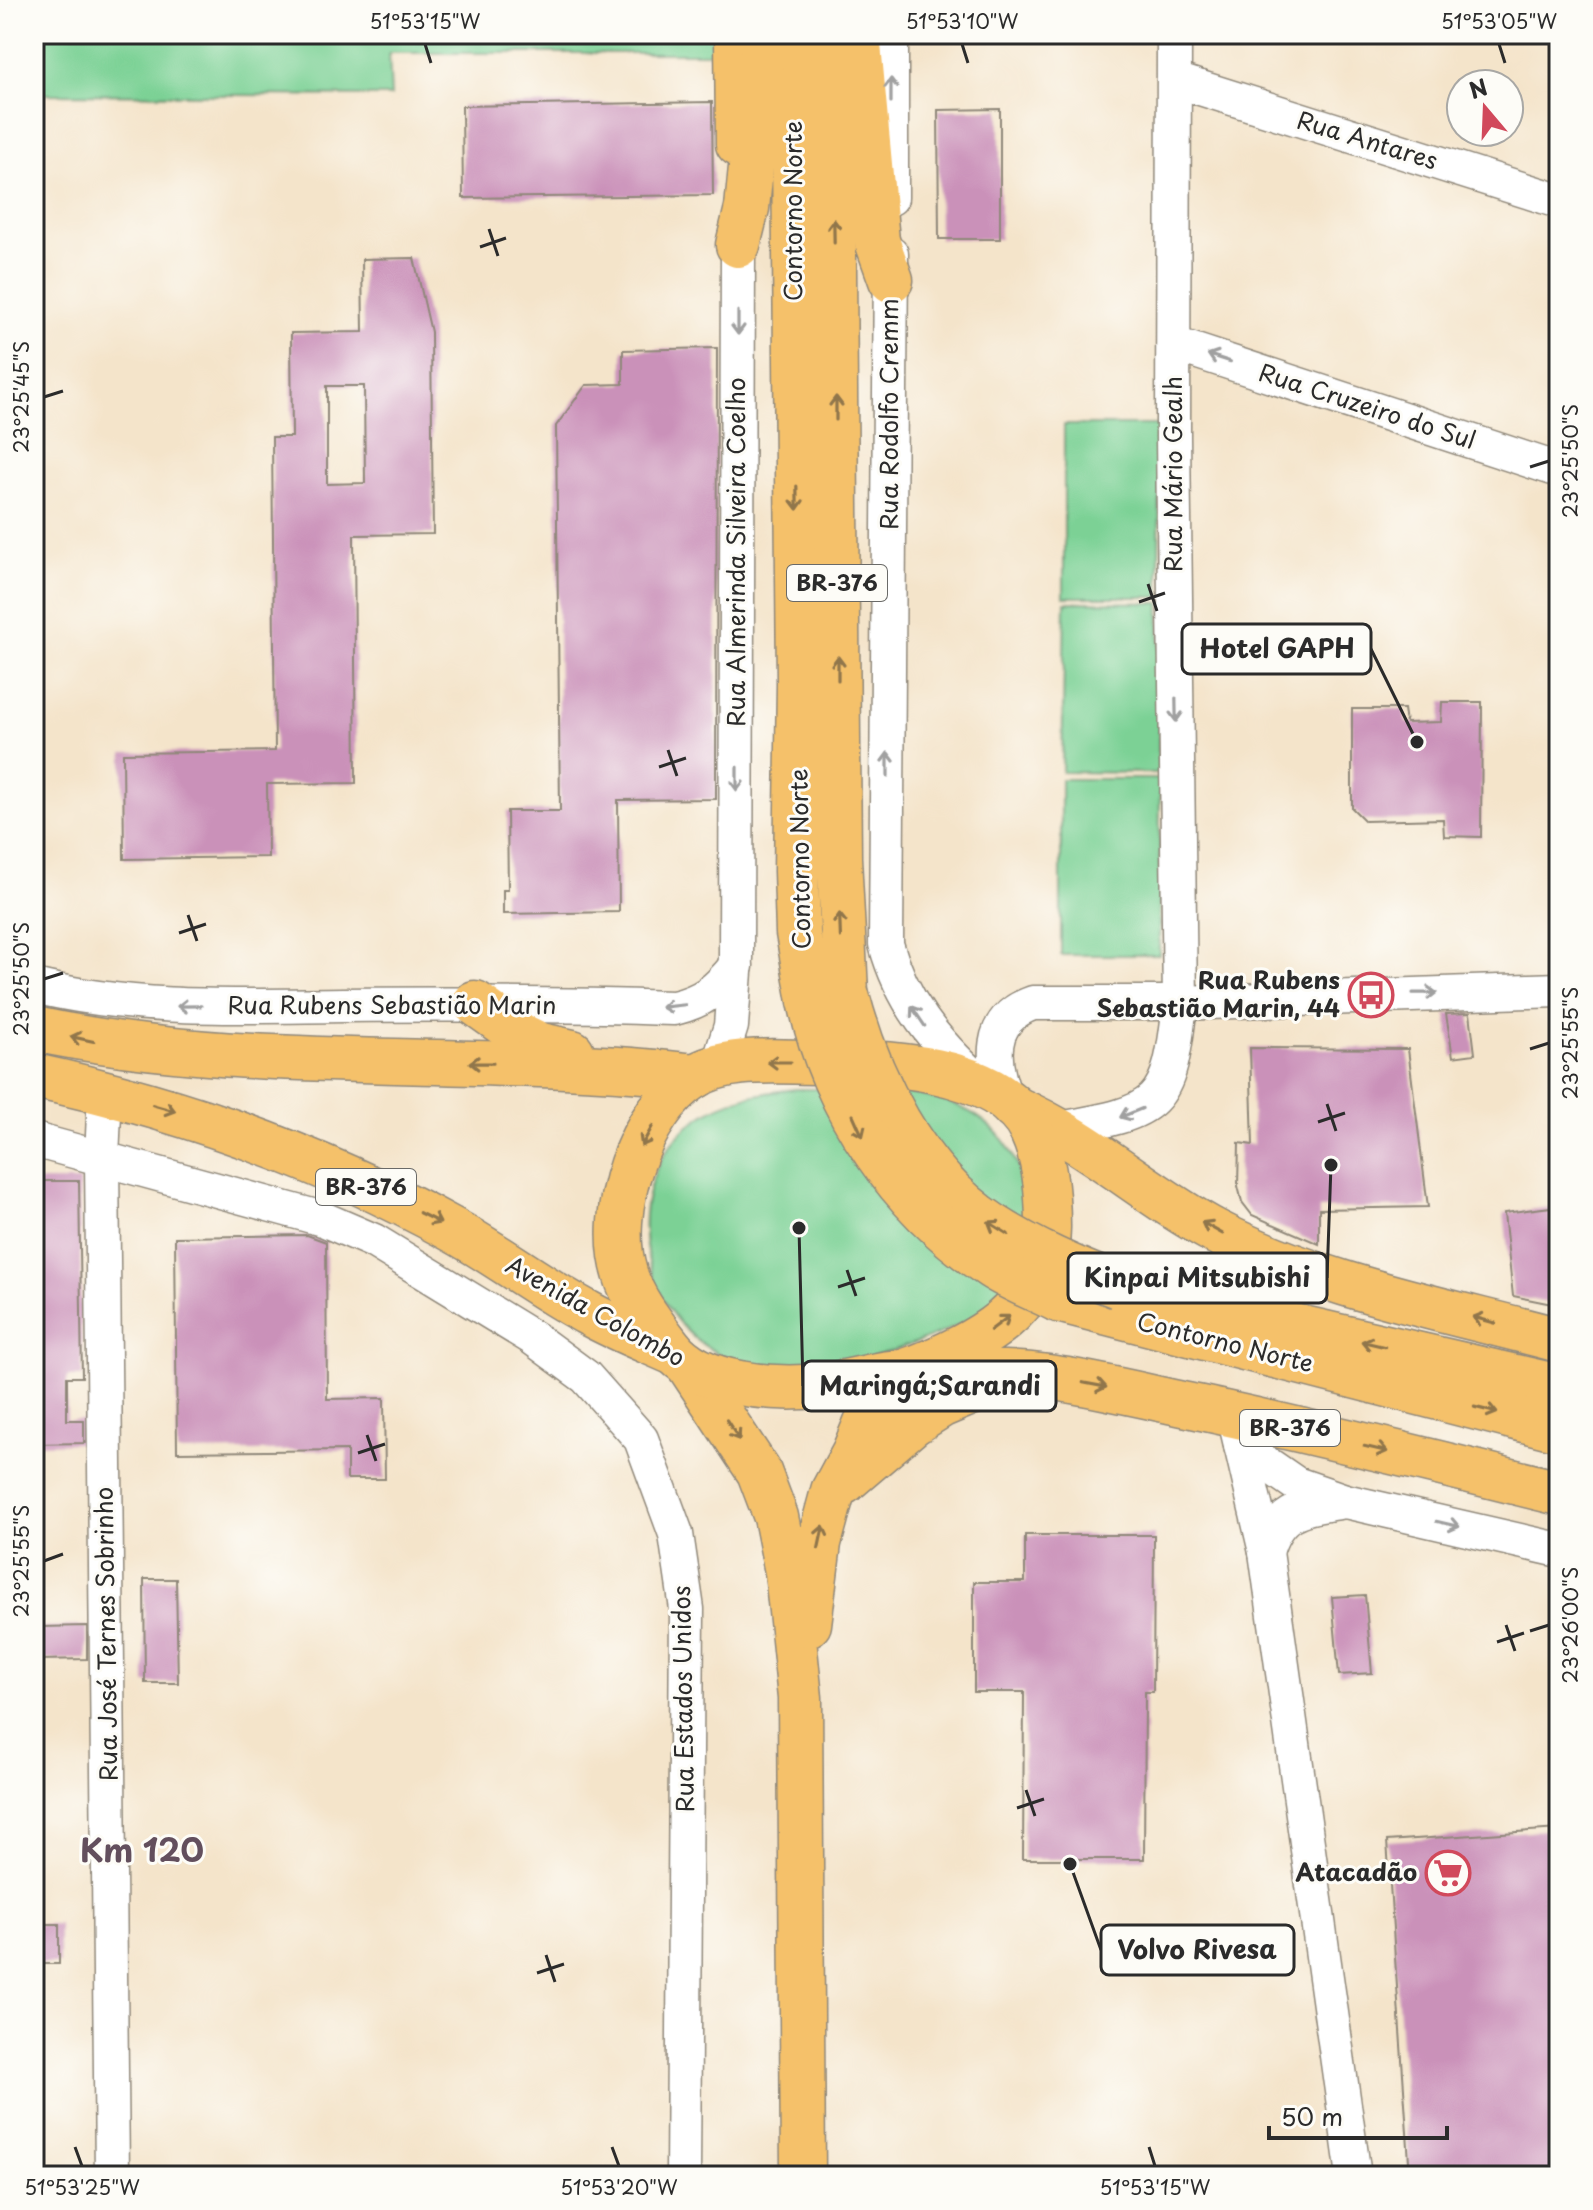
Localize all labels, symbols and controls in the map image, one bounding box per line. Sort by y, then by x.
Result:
text: 51°53'15"W [370,6,481,36]
text: 51°53'10"W [906,6,1019,36]
text: 51°53'05"W [1441,6,1557,36]
north arrow [1445,68,1525,148]
text: N [1464,69,1492,106]
one-way arrow [883,77,899,104]
street label: Rua Antares [1293,101,1442,178]
street label: Contorno Norte [774,121,810,301]
one-way arrow [826,218,841,245]
street label: Rua Rodolfo Cremm [870,298,906,530]
one-way arrow [730,309,746,336]
text: 23°25'45"S [6,341,36,453]
one-way arrow [1206,350,1231,365]
street label: Rua Cruzeiro do Sul [1255,353,1481,457]
street label: Rua Mário Gealh [1154,376,1190,572]
street label: Rua Almerinda Silveira Coelho [717,377,753,727]
one-way arrow [828,395,844,422]
text: 23°25'50"S [1555,404,1585,518]
one-way arrow [789,484,805,511]
road number: BR-376 [787,565,887,601]
callout: Hotel GAPH [1182,624,1371,674]
text: Hotel GAPH [1199,628,1355,667]
one-way arrow [830,655,846,682]
one-way arrow [1168,696,1184,723]
one-way arrow [880,751,895,778]
one-way arrow [729,765,745,792]
street label: Contorno Norte [779,768,819,950]
one-way arrow [833,912,848,939]
text: 23°25'50"S [6,922,36,1036]
place label: Rua Rubens Sebastião Marin, 44 [1097,961,1340,1025]
bus stop icon: Rua Rubens Sebastião Marin, 44 [1347,971,1395,1019]
one-way arrow [1411,985,1438,1001]
street label: Rua Rubens Sebastião Marin [227,986,557,1022]
text: 23°25'55"S [1555,987,1585,1099]
one-way arrow [176,998,203,1014]
one-way arrow [660,999,687,1014]
one-way arrow [910,1006,927,1028]
one-way arrow [70,1031,95,1046]
one-way arrow [766,1054,793,1070]
one-way arrow [468,1055,495,1070]
one-way arrow [151,1102,176,1116]
one-way arrow [1120,1107,1144,1121]
one-way arrow [851,1113,866,1137]
one-way arrow [639,1123,655,1147]
road number: BR-376 [316,1169,416,1205]
one-way arrow [417,1211,441,1226]
one-way arrow [987,1220,1010,1236]
one-way arrow [1201,1220,1224,1236]
street label: Avenida Colombo [500,1246,692,1374]
callout: Kinpai Mitsubishi [1068,1253,1327,1303]
text: Kinpai Mitsubishi [1084,1257,1310,1296]
street label: Contorno Norte [1134,1302,1317,1380]
one-way arrow [1471,1311,1497,1326]
one-way arrow [989,1315,1010,1332]
one-way arrow [1361,1336,1386,1351]
callout: Maringá;Sarandi [803,1361,1056,1411]
text: Maringá;Sarandi [819,1365,1041,1404]
one-way arrow [1082,1379,1107,1394]
one-way arrow [1473,1404,1498,1419]
road number: BR-376 [1240,1410,1340,1446]
one-way arrow [725,1419,741,1441]
one-way arrow [1363,1442,1388,1457]
street label: Rua José Ternes Sobrinho [84,1487,126,1782]
text: 23°25'55"S [6,1505,36,1617]
one-way arrow [1435,1517,1460,1532]
one-way arrow [814,1525,829,1551]
text: 23°26'00"S [1555,1567,1585,1683]
street label: Rua Estados Unidos [662,1585,702,1813]
district label: Km 120 [80,1825,204,1873]
supermarket icon: Atacadão [1424,1849,1472,1897]
place label: Atacadão [1295,1853,1417,1889]
callout: Volvo Rivesa [1101,1925,1294,1975]
text: Volvo Rivesa [1117,1929,1277,1968]
scale bar [1269,2090,1447,2140]
text: 50 m [1281,2098,1343,2134]
text: 51°53'25"W [24,2172,140,2202]
text: 51°53'20"W [560,2172,678,2202]
text: 51°53'15"W [1100,2172,1211,2202]

